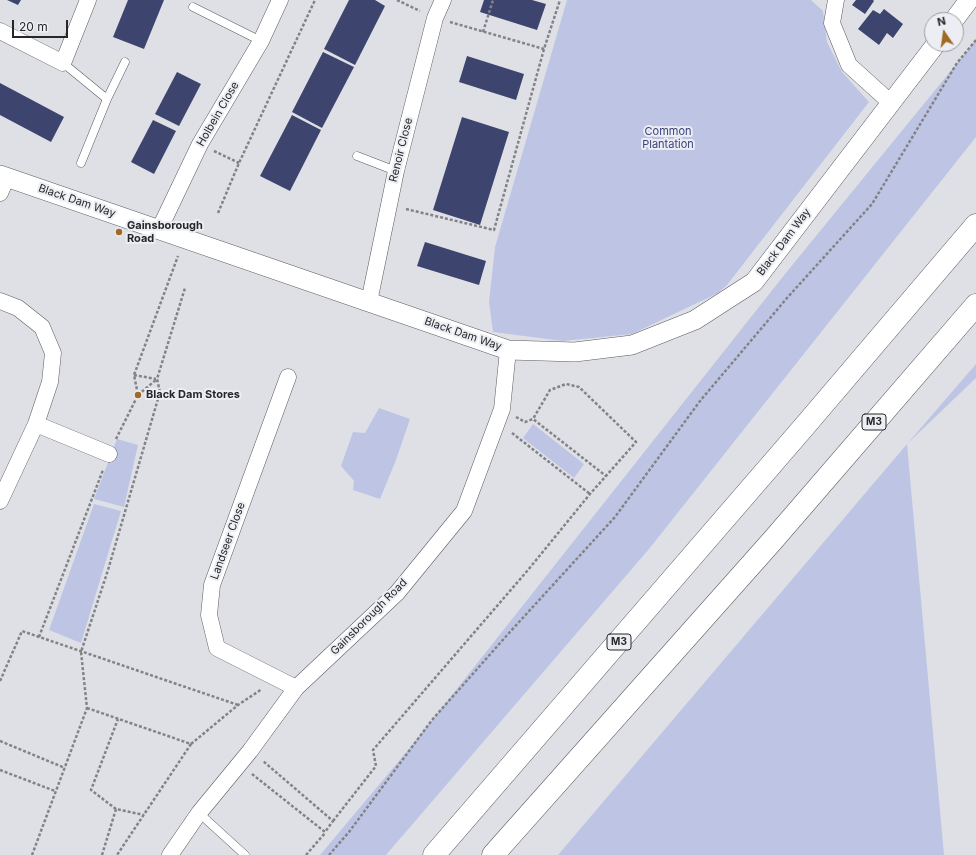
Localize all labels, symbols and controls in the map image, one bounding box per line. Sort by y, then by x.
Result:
scale bar [14,12,70,38]
north arrow [924,12,964,52]
text: N [936,14,947,29]
text: 20 m [19,19,48,34]
street label: Holbein Close [194,79,242,149]
street label: Renoir Close [387,116,415,184]
park label: Common Plantation [642,125,694,151]
street label: Black Dam Way [37,182,117,220]
street label: Black Dam Way [754,206,814,278]
place label: Gainsborough Road [127,219,203,245]
marker: Gainsborough Road [114,227,124,237]
street label: Black Dam Way [423,315,503,353]
place label: Black Dam Stores [146,388,240,402]
marker: Black Dam Stores [133,390,143,400]
road number: M3 [862,414,886,430]
street label: Landseer Close [208,501,248,581]
street label: Gainsborough Road [328,576,410,658]
road number: M3 [607,634,631,650]

